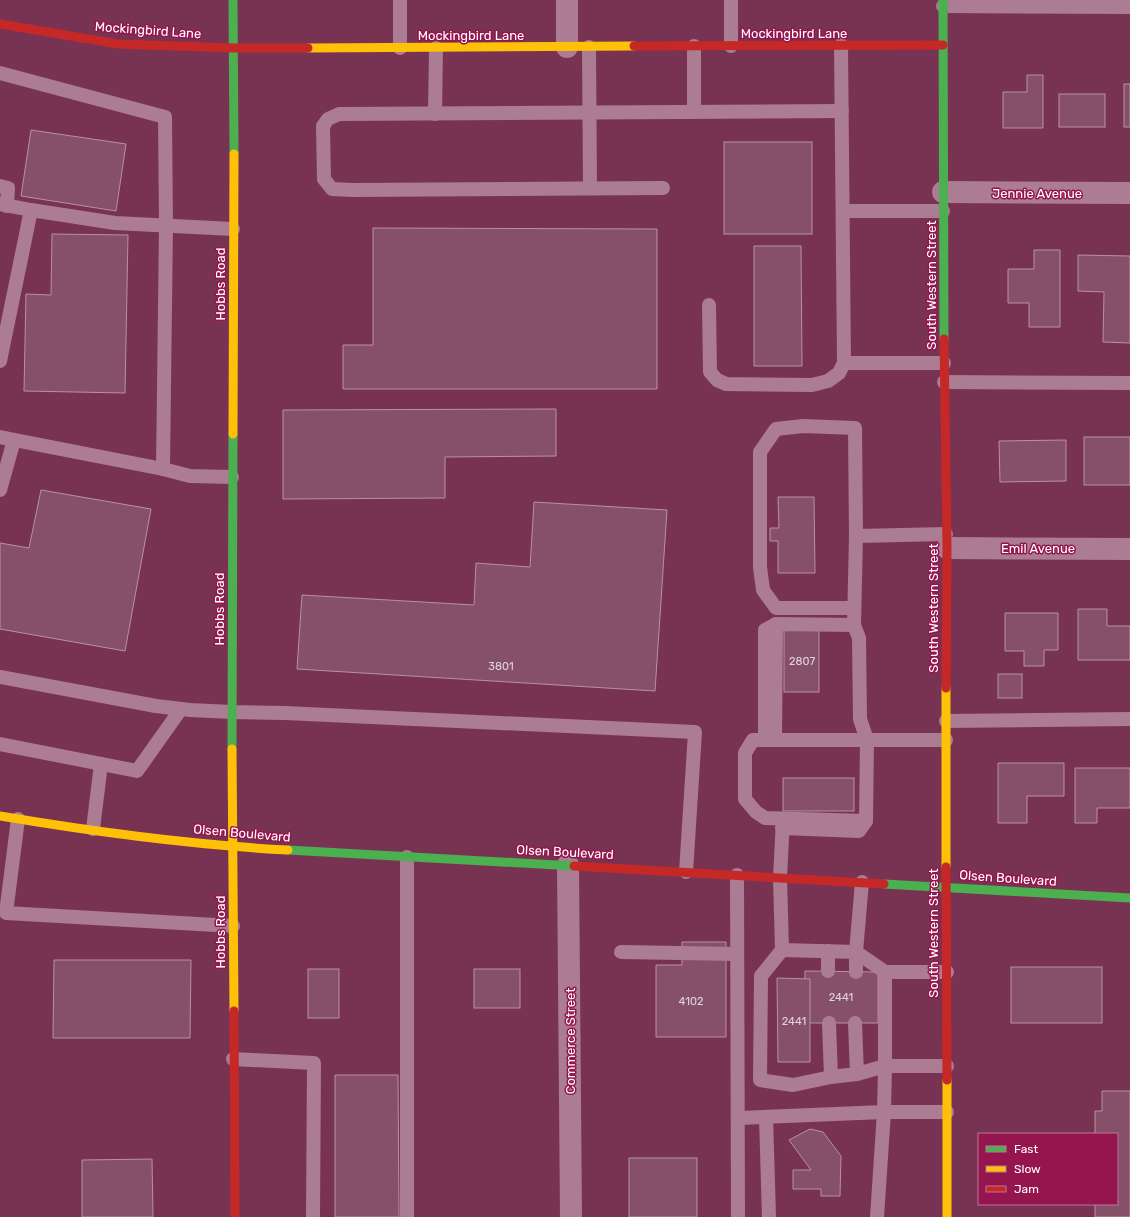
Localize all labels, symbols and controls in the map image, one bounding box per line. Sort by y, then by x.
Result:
street label: Mockingbird Lane [94,19,202,42]
street label: Mockingbird Lane [741,26,847,42]
street label: Mockingbird Lane [418,28,524,44]
street label: Jennie Avenue [992,186,1082,201]
street label: South Western Street [924,220,939,350]
street label: Hobbs Road [213,248,228,320]
street label: Emil Avenue [1001,541,1075,556]
street label: South Western Street [926,543,941,673]
street label: Hobbs Road [212,573,227,645]
house number: 2807 [789,655,815,668]
house number: 3801 [488,660,514,673]
street label: Olsen Boulevard [193,821,291,845]
street label: Olsen Boulevard [516,842,614,862]
street label: Olsen Boulevard [959,867,1057,889]
street label: South Western Street [926,868,941,998]
street label: Hobbs Road [213,896,228,968]
street label: Commerce Street [563,988,578,1094]
house number: 2441 [829,991,853,1004]
house number: 4102 [679,995,703,1008]
house number: 2441 [782,1015,806,1028]
legend [978,1133,1118,1205]
text: Fast [1014,1142,1038,1156]
text: Slow [1014,1162,1041,1176]
text: Jam [1014,1182,1039,1196]

